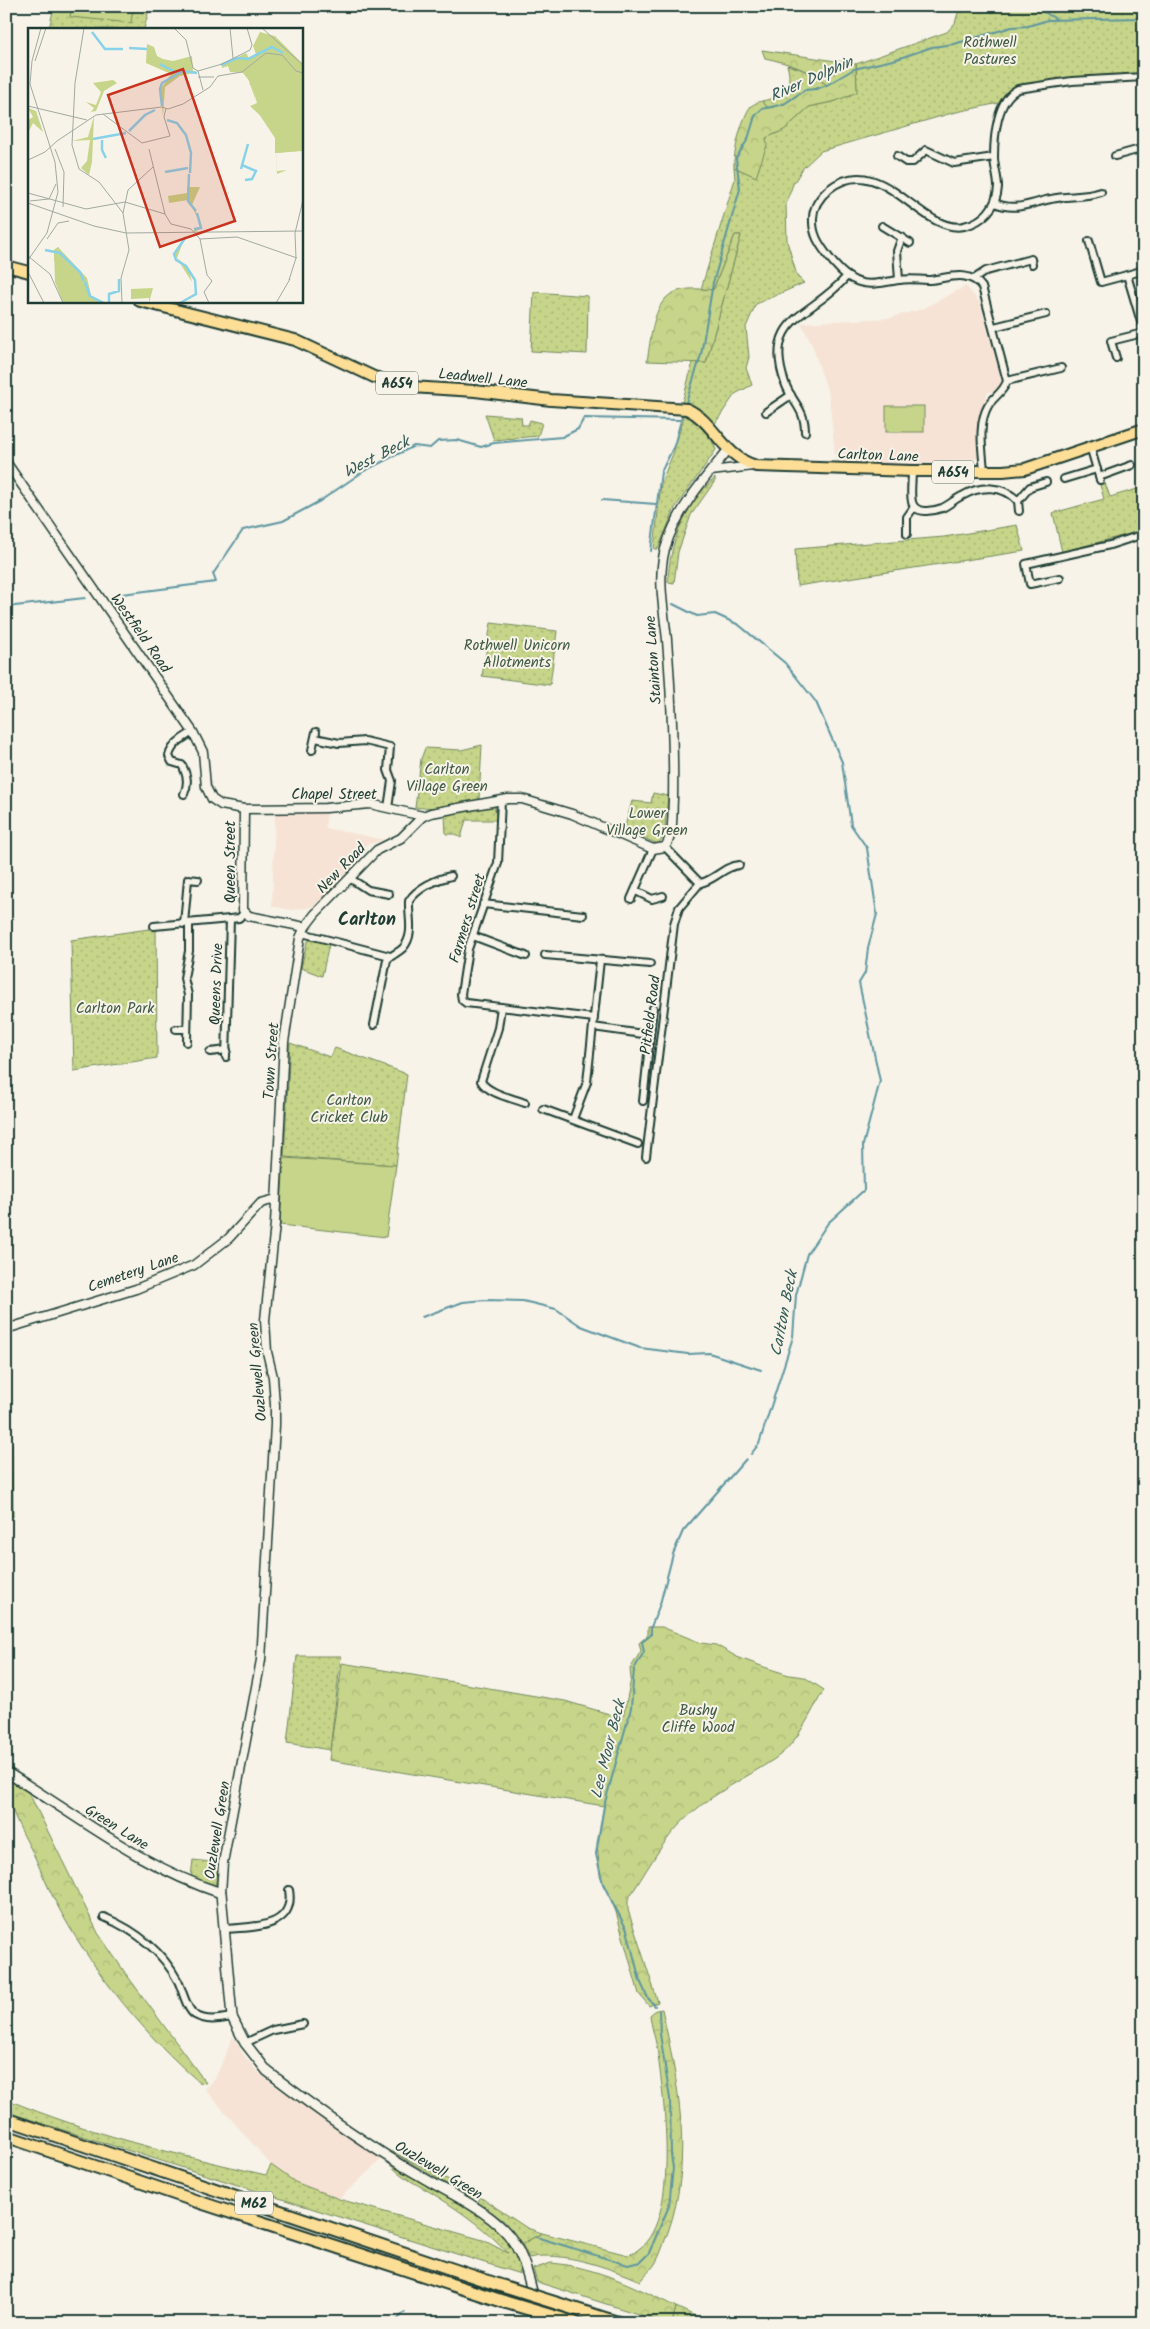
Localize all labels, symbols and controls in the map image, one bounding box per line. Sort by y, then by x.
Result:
inset map [28,28,302,302]
park label: Rothwell Pastures [963,31,1017,72]
water label: River Dolphin [766,49,859,109]
street label: Leadwell Lane [437,362,529,396]
road number: A654 [376,372,418,394]
water label: West Beck [339,429,416,485]
street label: Carlton Lane [837,443,919,469]
road number: A654 [932,461,974,484]
street label: Westfield Road [104,589,177,679]
street label: Stainton Lane [639,614,669,705]
park label: Rothwell Unicorn Allotments [464,634,570,675]
park label: Carlton Village Green [406,758,488,799]
street label: Chapel Street [291,783,377,807]
park label: Lower Village Green [606,802,688,843]
street label: Queen Street [219,821,243,903]
street label: New Road [311,837,373,900]
street label: Farmers street [443,870,493,966]
district label: Carlton [338,906,396,935]
street label: Queens Drive [204,942,230,1025]
street label: Pitfield Road [634,974,668,1056]
park label: Carlton Park [76,997,155,1021]
street label: Town Street [257,1022,287,1100]
park label: Carlton Cricket Club [310,1089,388,1130]
street label: Cemetery Lane [85,1246,182,1300]
water label: Carlton Beck [764,1266,805,1358]
street label: Ouzlewell Green [242,1321,274,1422]
water label: Lee Moor Beck [584,1695,633,1801]
park label: Bushy Cliffe Wood [661,1699,735,1740]
street label: Ouzlewell Green [198,1779,238,1881]
street label: Green Lane [80,1799,153,1857]
street label: Ouzlewell Green [390,2135,487,2207]
road number: M62 [235,2192,273,2214]

